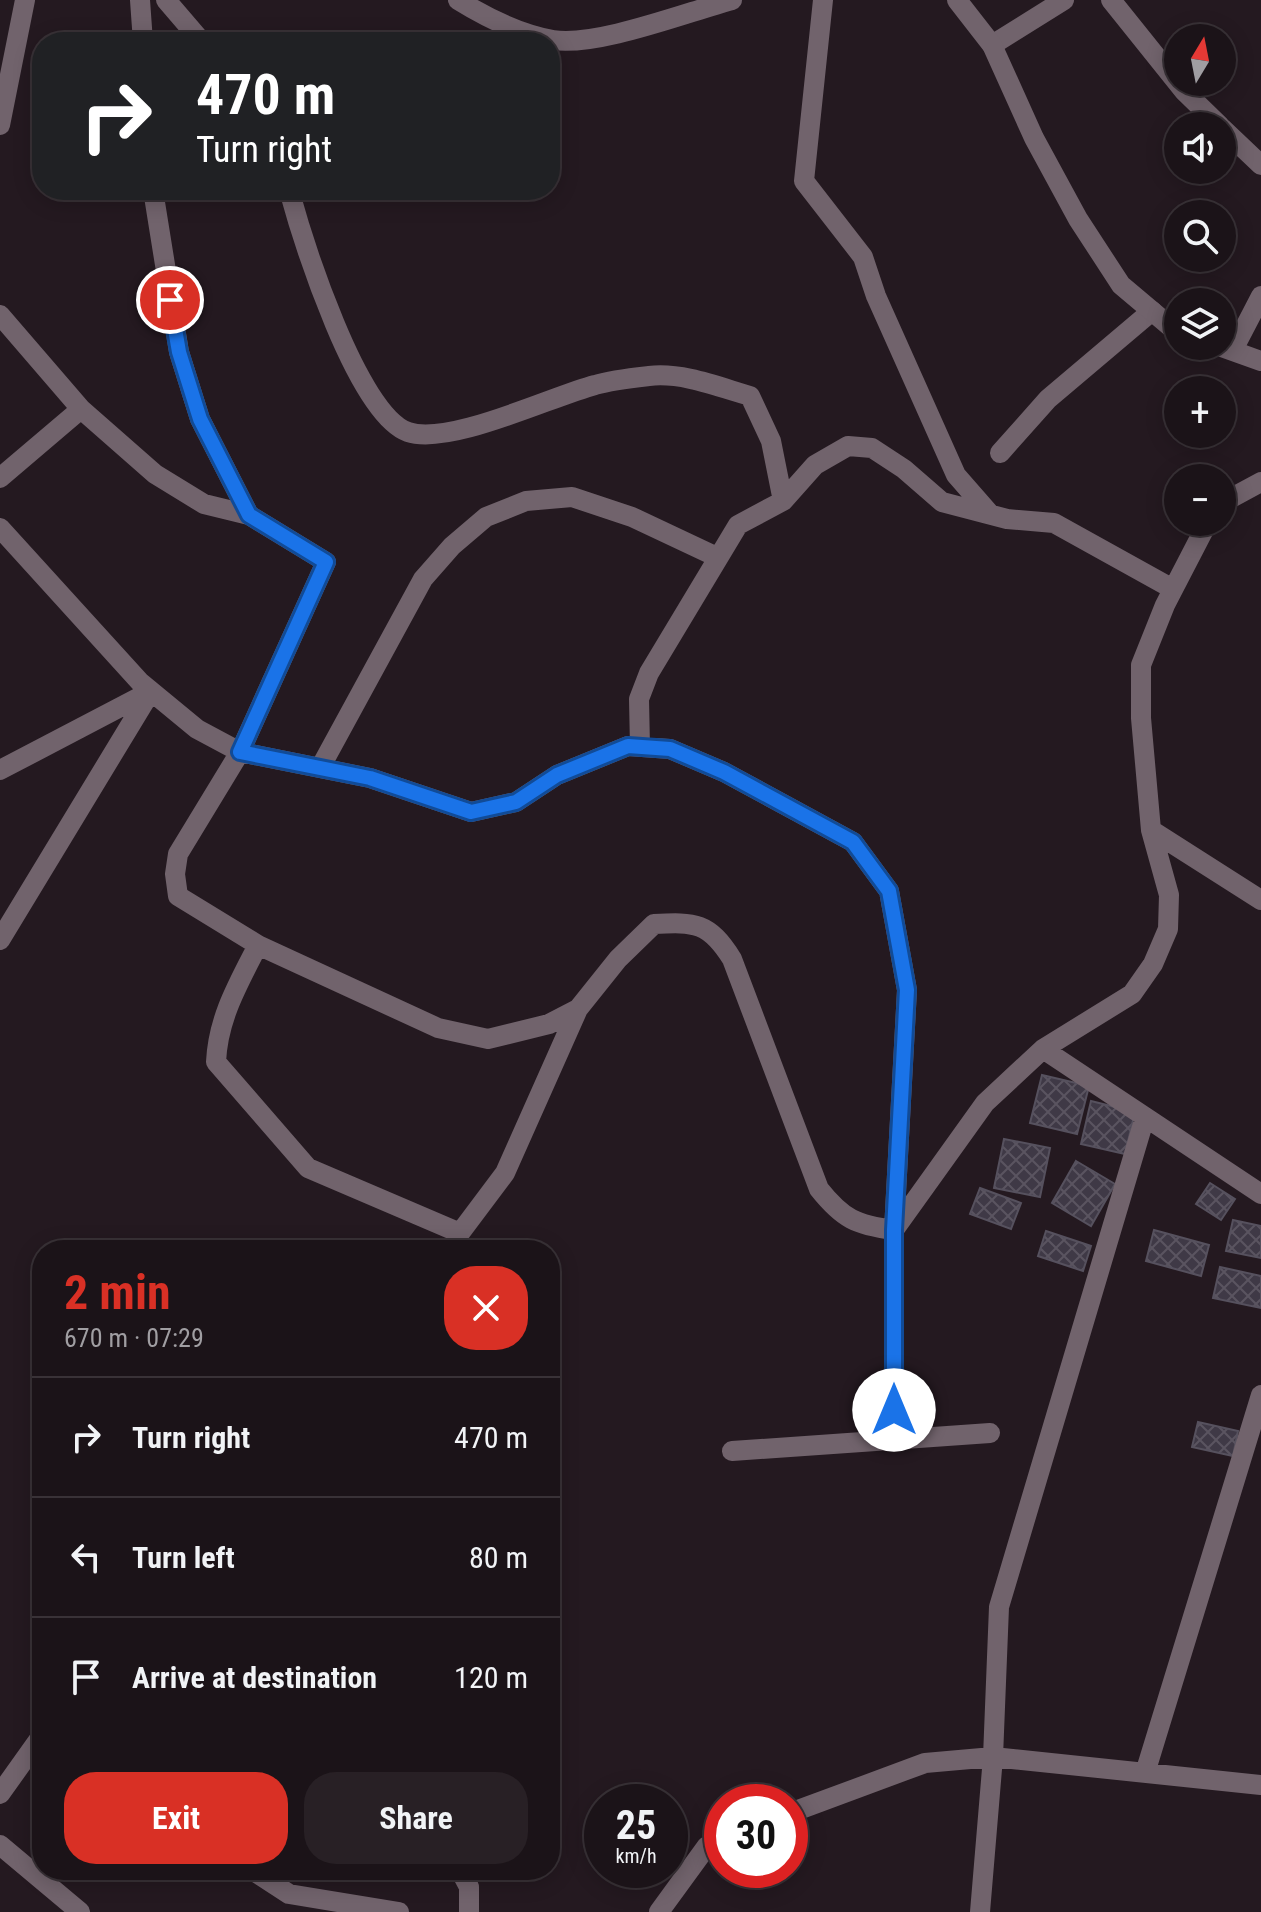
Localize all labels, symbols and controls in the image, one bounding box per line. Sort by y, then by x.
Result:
north arrow [1164,24,1236,96]
map controls [1164,24,1236,536]
text: 470 m [196,62,335,128]
icon: right [64,64,168,168]
button: sound [1164,112,1236,184]
text: Turn right [196,129,332,171]
button: search [1164,200,1236,272]
pin [136,266,204,334]
icon: arrive [148,278,192,322]
button: layers [1164,288,1236,360]
button: + [1164,376,1236,448]
button: − [1164,464,1236,536]
text: 2 min [64,1264,171,1321]
button: close [444,1266,528,1350]
text: 670 m · 07:29 [64,1323,204,1353]
position arrow [852,1368,936,1452]
icon: right [64,1415,108,1459]
text: Turn right [132,1420,250,1455]
text: 470 m [454,1420,528,1455]
icon: left [64,1535,108,1579]
text: Turn left [132,1540,235,1575]
text: 80 m [469,1540,528,1575]
icon: arrive [64,1655,108,1699]
text: Arrive at destination [132,1660,377,1695]
text: 120 m [454,1660,528,1695]
button: Exit [64,1772,288,1864]
button: Share [304,1772,528,1864]
speed limit sign: 30 [704,1784,808,1888]
text: 25 [616,1802,656,1849]
text: km/h [615,1844,657,1868]

